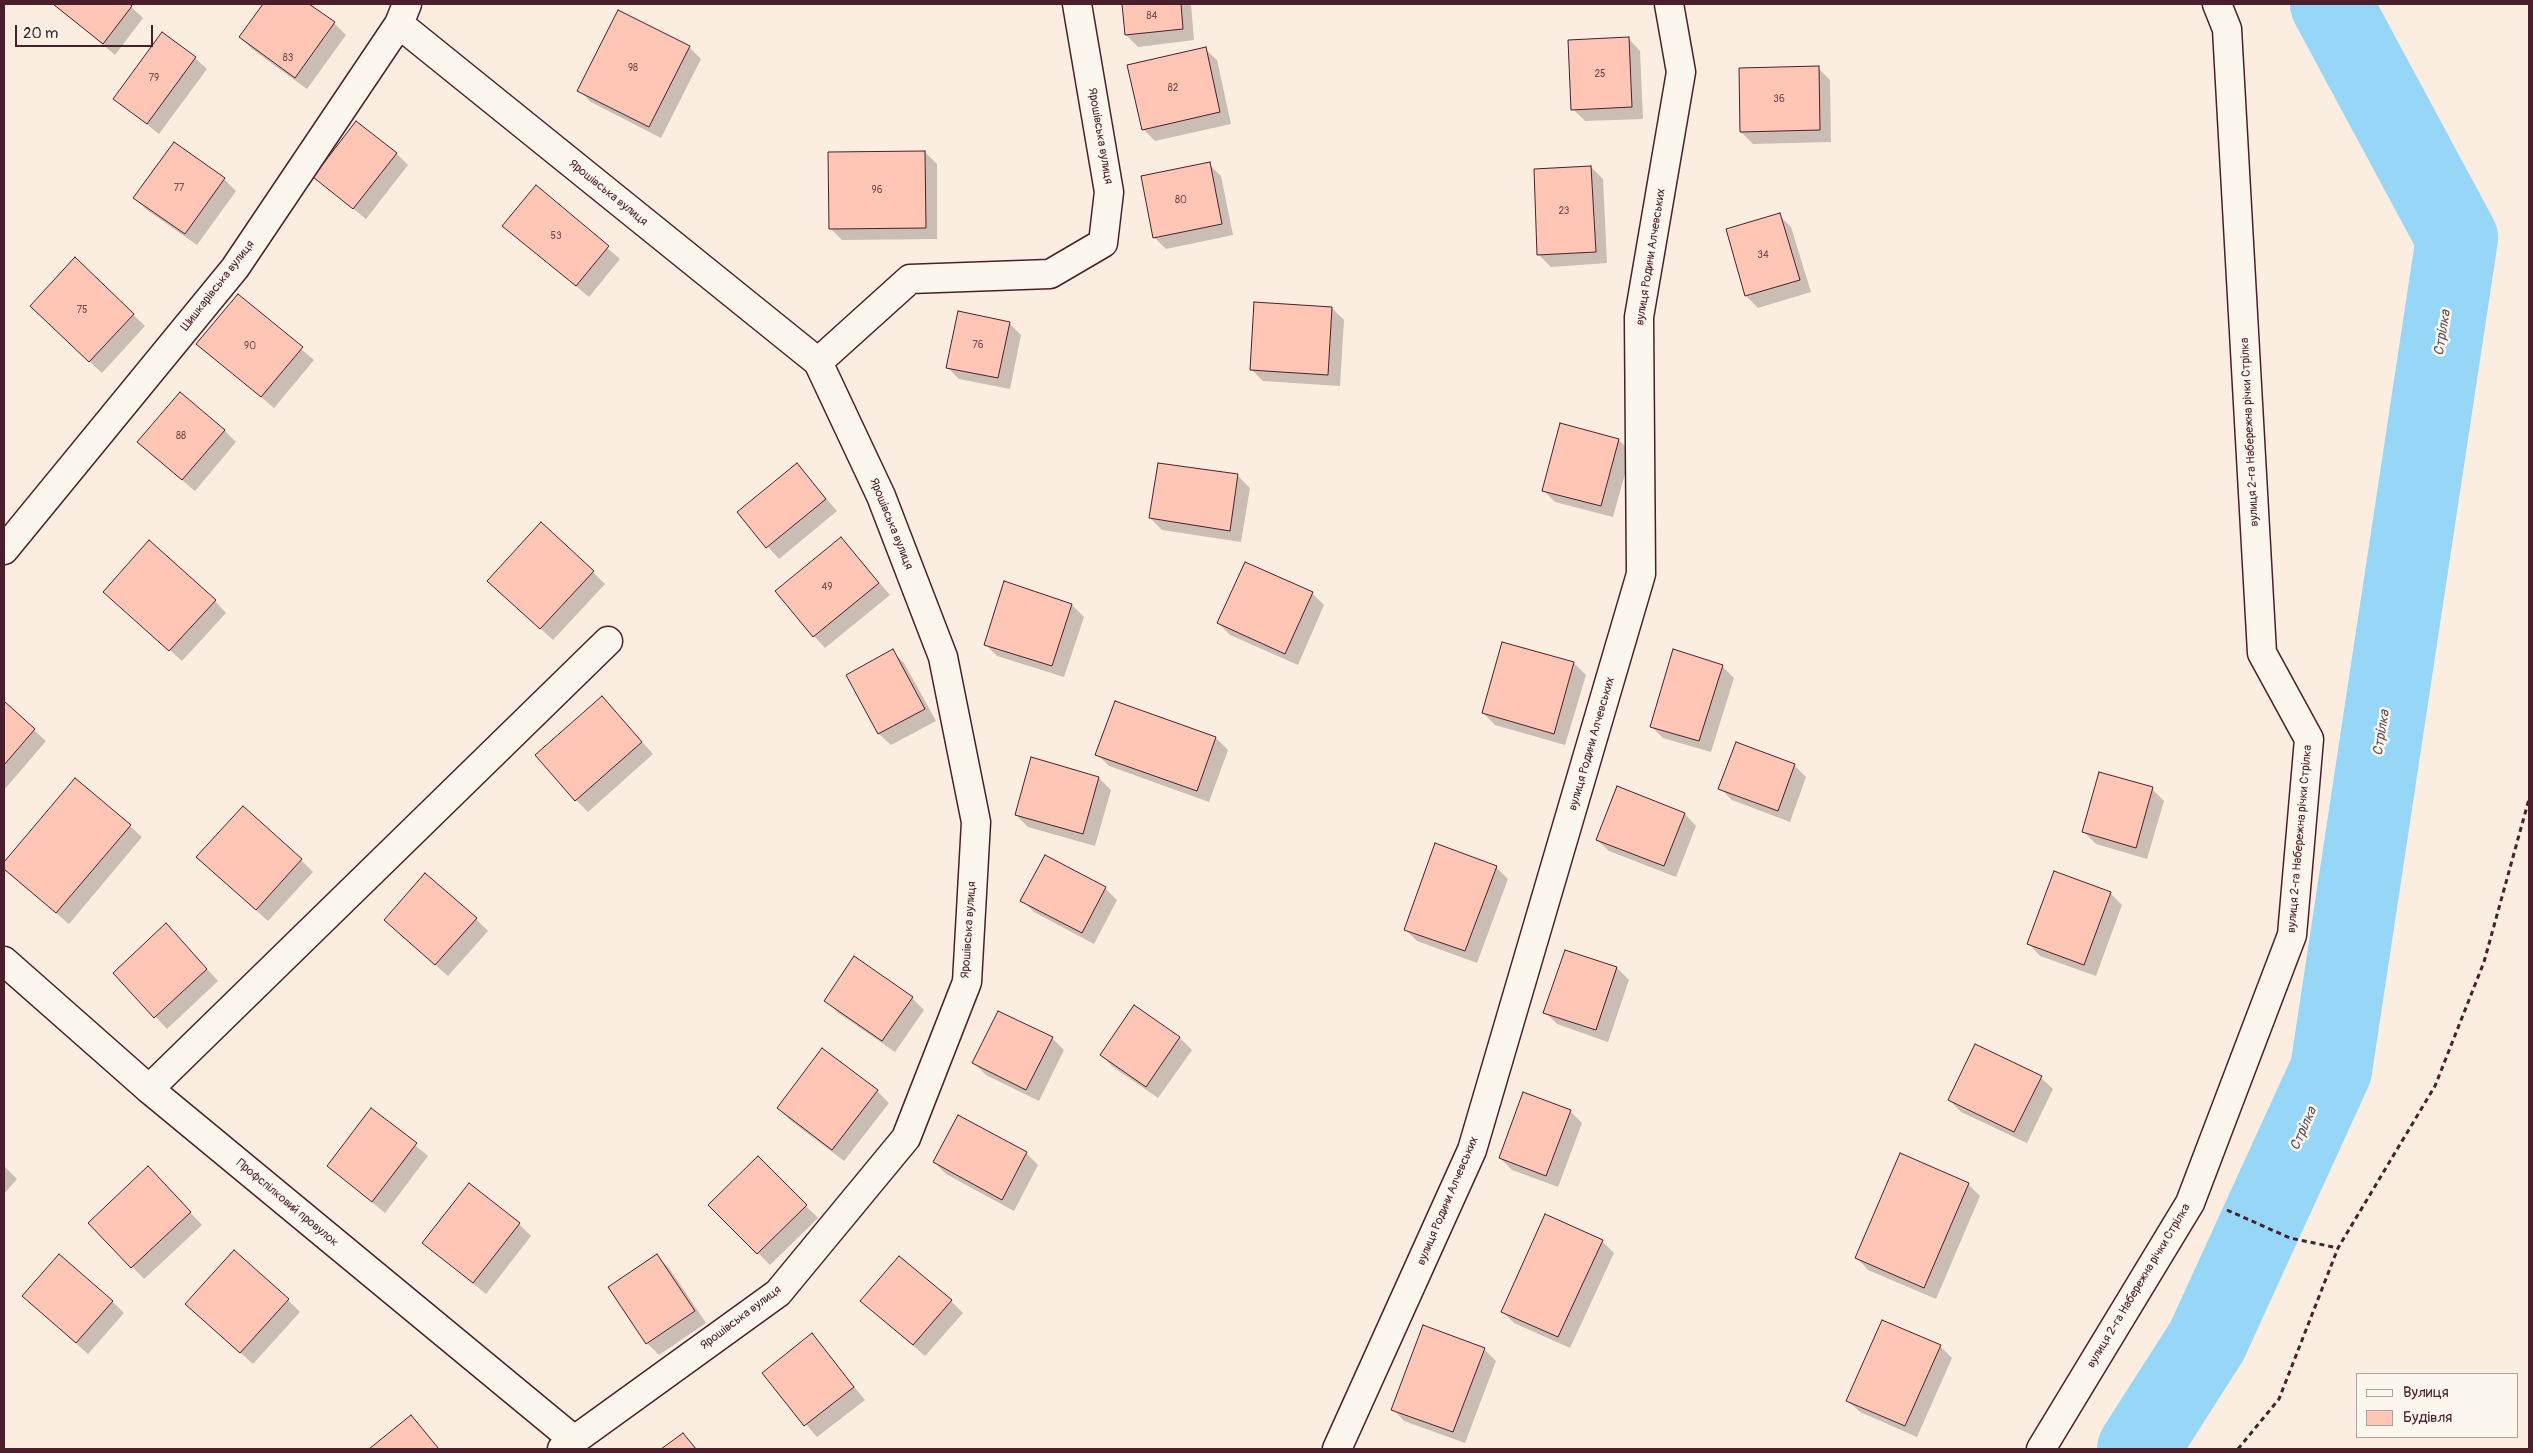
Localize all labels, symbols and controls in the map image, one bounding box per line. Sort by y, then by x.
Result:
house number: 84 [1147,10,1157,22]
scale bar [18,15,155,47]
text: 20 m [23,24,58,43]
house number: 83 [283,52,293,64]
house number: 98 [628,62,638,74]
house number: 25 [1594,68,1606,80]
house number: 79 [149,72,159,84]
house number: 82 [1168,82,1178,94]
street label: Ярошівська вулиця [1084,87,1116,185]
house number: 36 [1773,93,1785,105]
street label: Ярошівська вулиця [566,157,650,229]
house number: 77 [174,182,184,194]
house number: 96 [872,184,882,196]
street label: вулиця Родини Алчевських [1633,187,1669,327]
house number: 80 [1175,194,1187,206]
house number: 23 [1559,205,1569,217]
house number: 53 [551,230,561,242]
street label: Шишкарівська вулиця [178,238,258,334]
house number: 34 [1757,249,1769,261]
house number: 75 [77,304,87,316]
water label: Стрілка [2431,309,2455,357]
street label: вулиця 2-га Набережна річки Стрілка [2238,337,2262,527]
house number: 76 [972,339,984,351]
house number: 90 [244,340,256,352]
house number: 88 [176,430,186,442]
street label: Ярошівська вулиця [866,476,916,572]
house number: 49 [822,581,832,593]
street label: вулиця Родини Алчевських [1566,675,1618,813]
water label: Стрілка [2370,709,2394,757]
street label: вулиця 2-га Набережна річки Стрілка [2285,744,2315,934]
street label: Ярошівська вулиця [958,881,980,979]
water label: Стрілка [2287,1105,2321,1153]
street label: вулиця Родини Алчевських [1414,1134,1482,1268]
street label: Профспілковий провулок [233,1156,341,1250]
street label: вулиця 2-га Набережна річки Стрілка [2084,1201,2194,1371]
street label: Ярошівська вулиця [698,1283,784,1353]
legend [2356,1373,2518,1438]
text: Вулиця [2403,1383,2449,1402]
text: Будівля [2403,1408,2452,1427]

